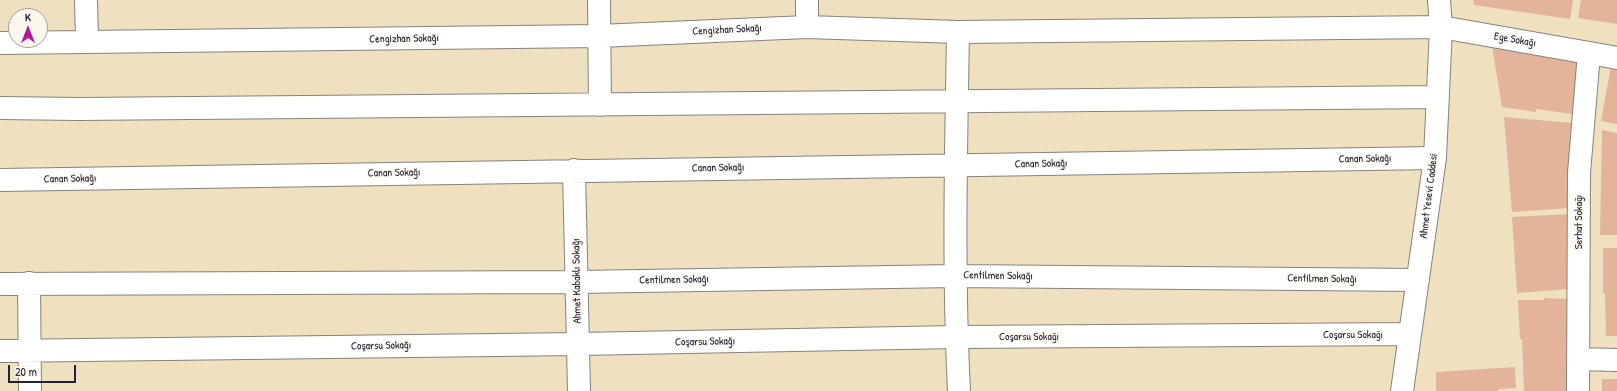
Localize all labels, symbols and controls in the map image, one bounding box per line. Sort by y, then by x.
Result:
north arrow [8,8,48,48]
text: K [25,10,31,24]
street label: Cengizhan Sokağı [692,22,762,38]
street label: Ege Sokağı [1493,30,1537,50]
street label: Cengizhan Sokağı [369,32,439,46]
street label: Canan Sokağı [1338,152,1392,166]
street label: Ahmet Yesevi Caddesi [1417,153,1441,239]
street label: Canan Sokağı [1014,157,1068,171]
street label: Canan Sokağı [691,161,745,175]
street label: Canan Sokağı [367,166,421,180]
street label: Canan Sokağı [43,172,97,186]
street label: Serhat Sokağı [1572,195,1586,249]
street label: Ahmet Kabaklı Sokağı [570,238,584,324]
street label: Centilmen Sokağı [963,269,1033,283]
street label: Centilmen Sokağı [1287,272,1357,286]
street label: Centilmen Sokağı [639,273,709,287]
street label: Coşarsu Sokağı [1323,328,1383,342]
street label: Coşarsu Sokağı [999,330,1059,344]
street label: Coşarsu Sokağı [675,335,735,349]
street label: Coşarsu Sokağı [351,339,411,353]
scale bar [10,357,78,383]
text: 20 m [15,363,37,380]

